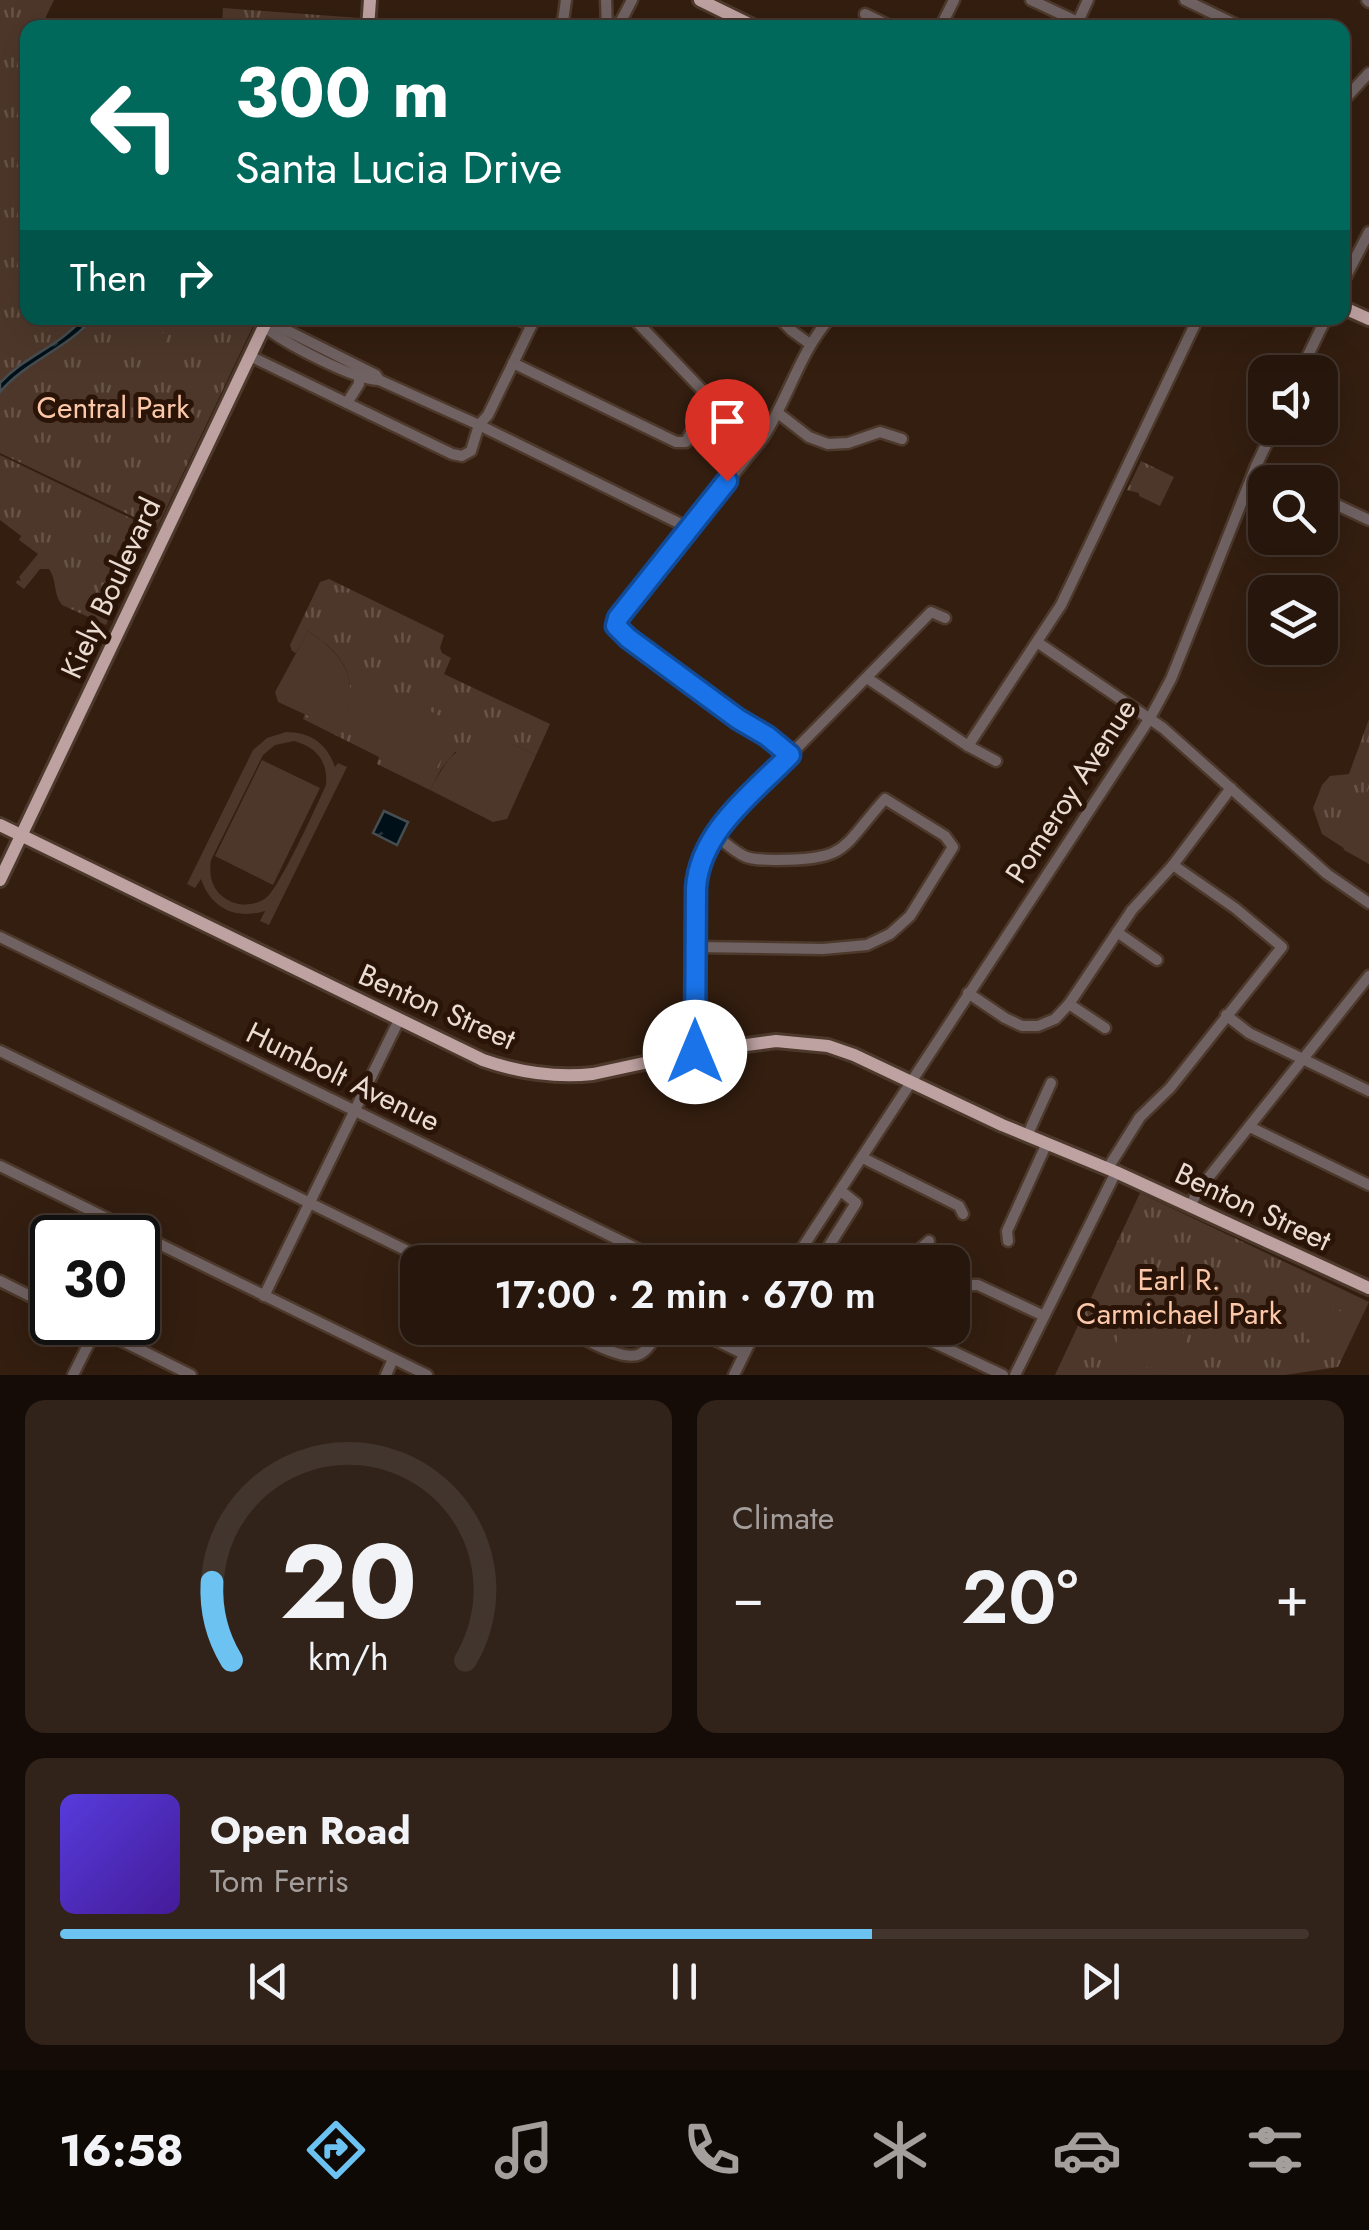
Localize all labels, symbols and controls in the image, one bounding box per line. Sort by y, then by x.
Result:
text: 300 m [235,42,450,143]
icon: left [70,60,200,190]
text: Santa Lucia Drive [235,135,562,200]
text: Then [70,250,147,305]
icon: right [167,250,222,305]
map controls [1248,355,1338,665]
button: sound [1248,355,1338,445]
pin [685,379,770,482]
park label: Central Park [36,386,190,429]
icon: arrive [700,394,755,449]
button: search [1248,465,1338,555]
street label: Kiely Boulevard [50,490,171,685]
button: layers [1248,575,1338,665]
street label: Pomeroy Avenue [995,690,1146,891]
street label: Benton Street [352,953,523,1061]
position arrow [643,1000,747,1104]
street label: Humbolt Avenue [239,1011,447,1142]
street label: Benton Street [1168,1152,1339,1262]
speed limit sign: 30 [30,1215,160,1345]
park label: Earl R. Carmichael Park [1076,1258,1283,1335]
text: 17:00 · 2 min · 670 m [494,1267,876,1322]
text: Climate [732,1495,834,1541]
text: 20 [280,1507,417,1657]
text: 20° [961,1543,1078,1651]
text: − [732,1557,764,1637]
text: + [1275,1557,1309,1637]
text: km/h [308,1632,389,1683]
text: Open Road [210,1803,411,1858]
text: Tom Ferris [210,1858,348,1904]
icon: previous [241,1954,296,2009]
icon: pause [657,1954,712,2009]
icon: next [1073,1954,1128,2009]
icon: directions [301,2115,371,2185]
icon: music [489,2115,559,2185]
icon: phone [677,2115,747,2185]
icon: climate [865,2115,935,2185]
icon: car [1052,2115,1122,2185]
icon: filters [1240,2115,1310,2185]
text: 16:58 [59,2118,184,2183]

